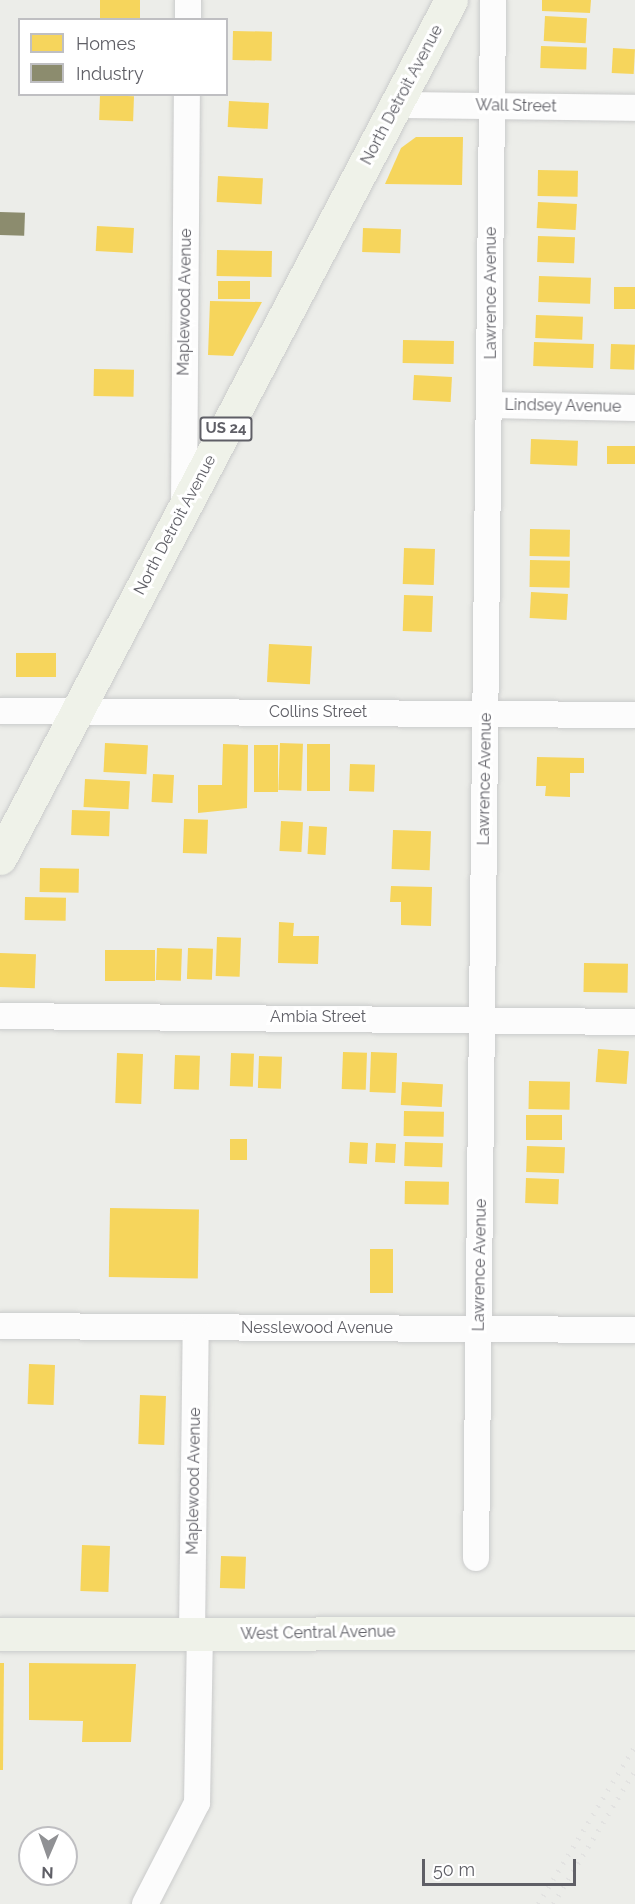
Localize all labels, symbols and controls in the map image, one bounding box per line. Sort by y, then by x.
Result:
legend [18,18,228,96]
street label: North Detroit Avenue [357,22,447,168]
text: Homes [76,33,136,54]
text: Industry [76,63,144,84]
street label: Wall Street [475,96,557,116]
street label: Lawrence Avenue [481,226,501,360]
street label: Maplewood Avenue [174,228,196,376]
street label: Lindsey Avenue [504,395,622,417]
road number: US 24 [199,417,253,441]
street label: North Detroit Avenue [130,452,220,598]
street label: Collins Street [269,702,367,722]
street label: Lawrence Avenue [474,712,496,846]
street label: Ambia Street [270,1007,366,1027]
street label: Lawrence Avenue [469,1198,491,1332]
street label: Nesslewood Avenue [241,1318,393,1338]
street label: Maplewood Avenue [183,1407,205,1555]
street label: West Central Avenue [240,1622,396,1644]
north arrow [18,1826,78,1886]
scale bar [425,1847,580,1885]
text: 50 m [433,1859,475,1880]
text: N [41,1863,54,1882]

